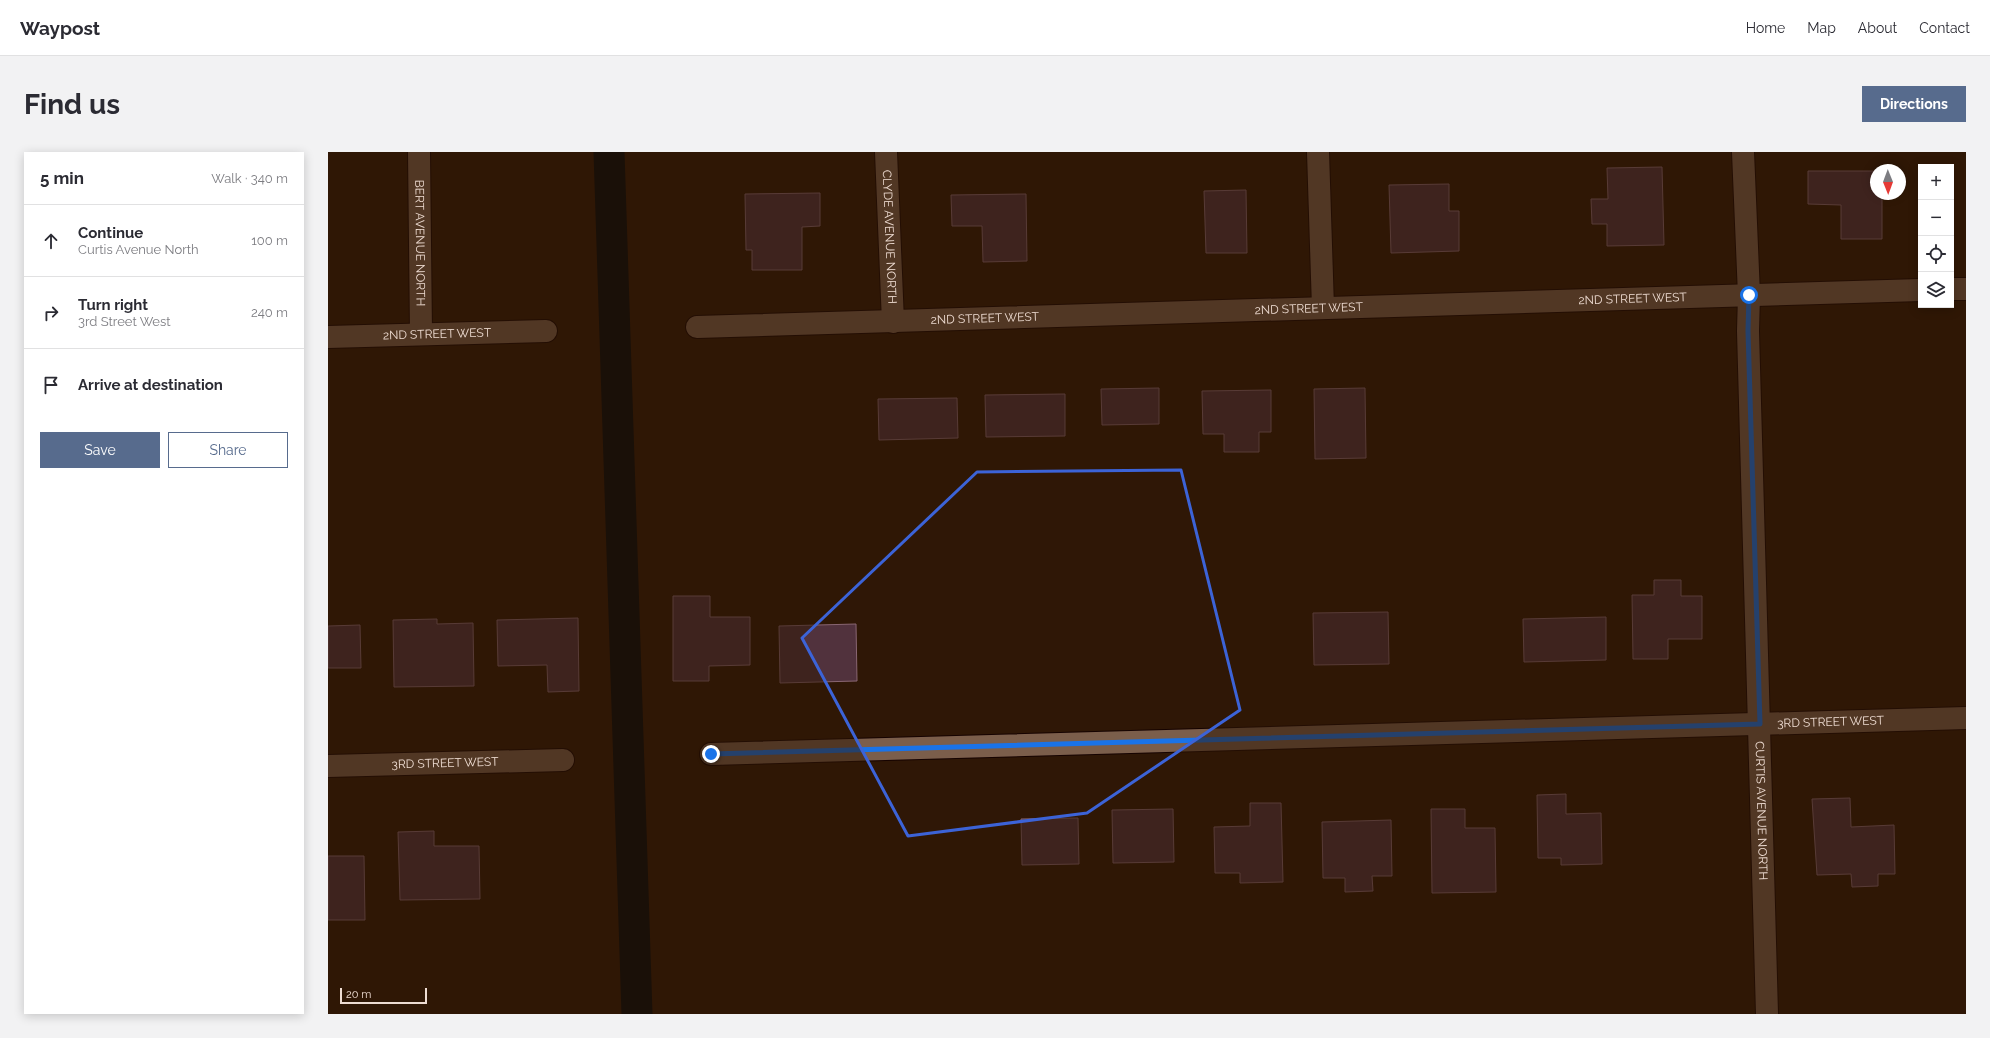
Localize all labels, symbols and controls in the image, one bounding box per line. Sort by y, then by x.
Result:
text: Waypost [20,17,100,39]
text: Home [1746,20,1785,36]
text: Map [1807,20,1836,36]
text: About [1858,20,1897,36]
text: Contact [1919,20,1970,36]
button: Directions [1862,86,1966,122]
text: Find us [24,88,120,121]
north arrow [1870,164,1906,200]
map controls [1918,164,1954,308]
button: + [1918,164,1954,200]
text: 5 min [40,168,84,188]
street label: CLYDE AVENUE NORTH [880,170,899,304]
text: Walk · 340 m [211,171,288,186]
street label: BERT AVENUE NORTH [412,180,428,306]
button: − [1918,200,1954,236]
text: Continue [78,224,143,242]
icon: ahead [40,230,62,252]
text: 100 m [251,233,288,248]
button: locate [1918,236,1954,272]
text: Curtis Avenue North [78,242,199,257]
button: layers [1918,272,1954,308]
route start [1740,286,1758,304]
street label: 2ND STREET WEST [1578,290,1688,307]
text: Turn right [78,296,148,314]
street label: 2ND STREET WEST [1254,300,1364,317]
icon: right [40,302,62,324]
text: 240 m [251,305,288,320]
street label: 2ND STREET WEST [931,310,1040,327]
text: 3rd Street West [78,314,171,329]
street label: 2ND STREET WEST [383,325,492,342]
icon: arrive [40,374,62,396]
text: Arrive at destination [78,376,223,394]
button: Save [40,432,160,468]
button: Share [168,432,288,468]
street label: 3RD STREET WEST [1777,713,1885,730]
street label: CURTIS AVENUE NORTH [1752,741,1770,880]
route end [702,745,720,763]
street label: 3RD STREET WEST [391,755,499,771]
scale bar [340,986,427,1005]
text: 20 m [346,988,371,1001]

